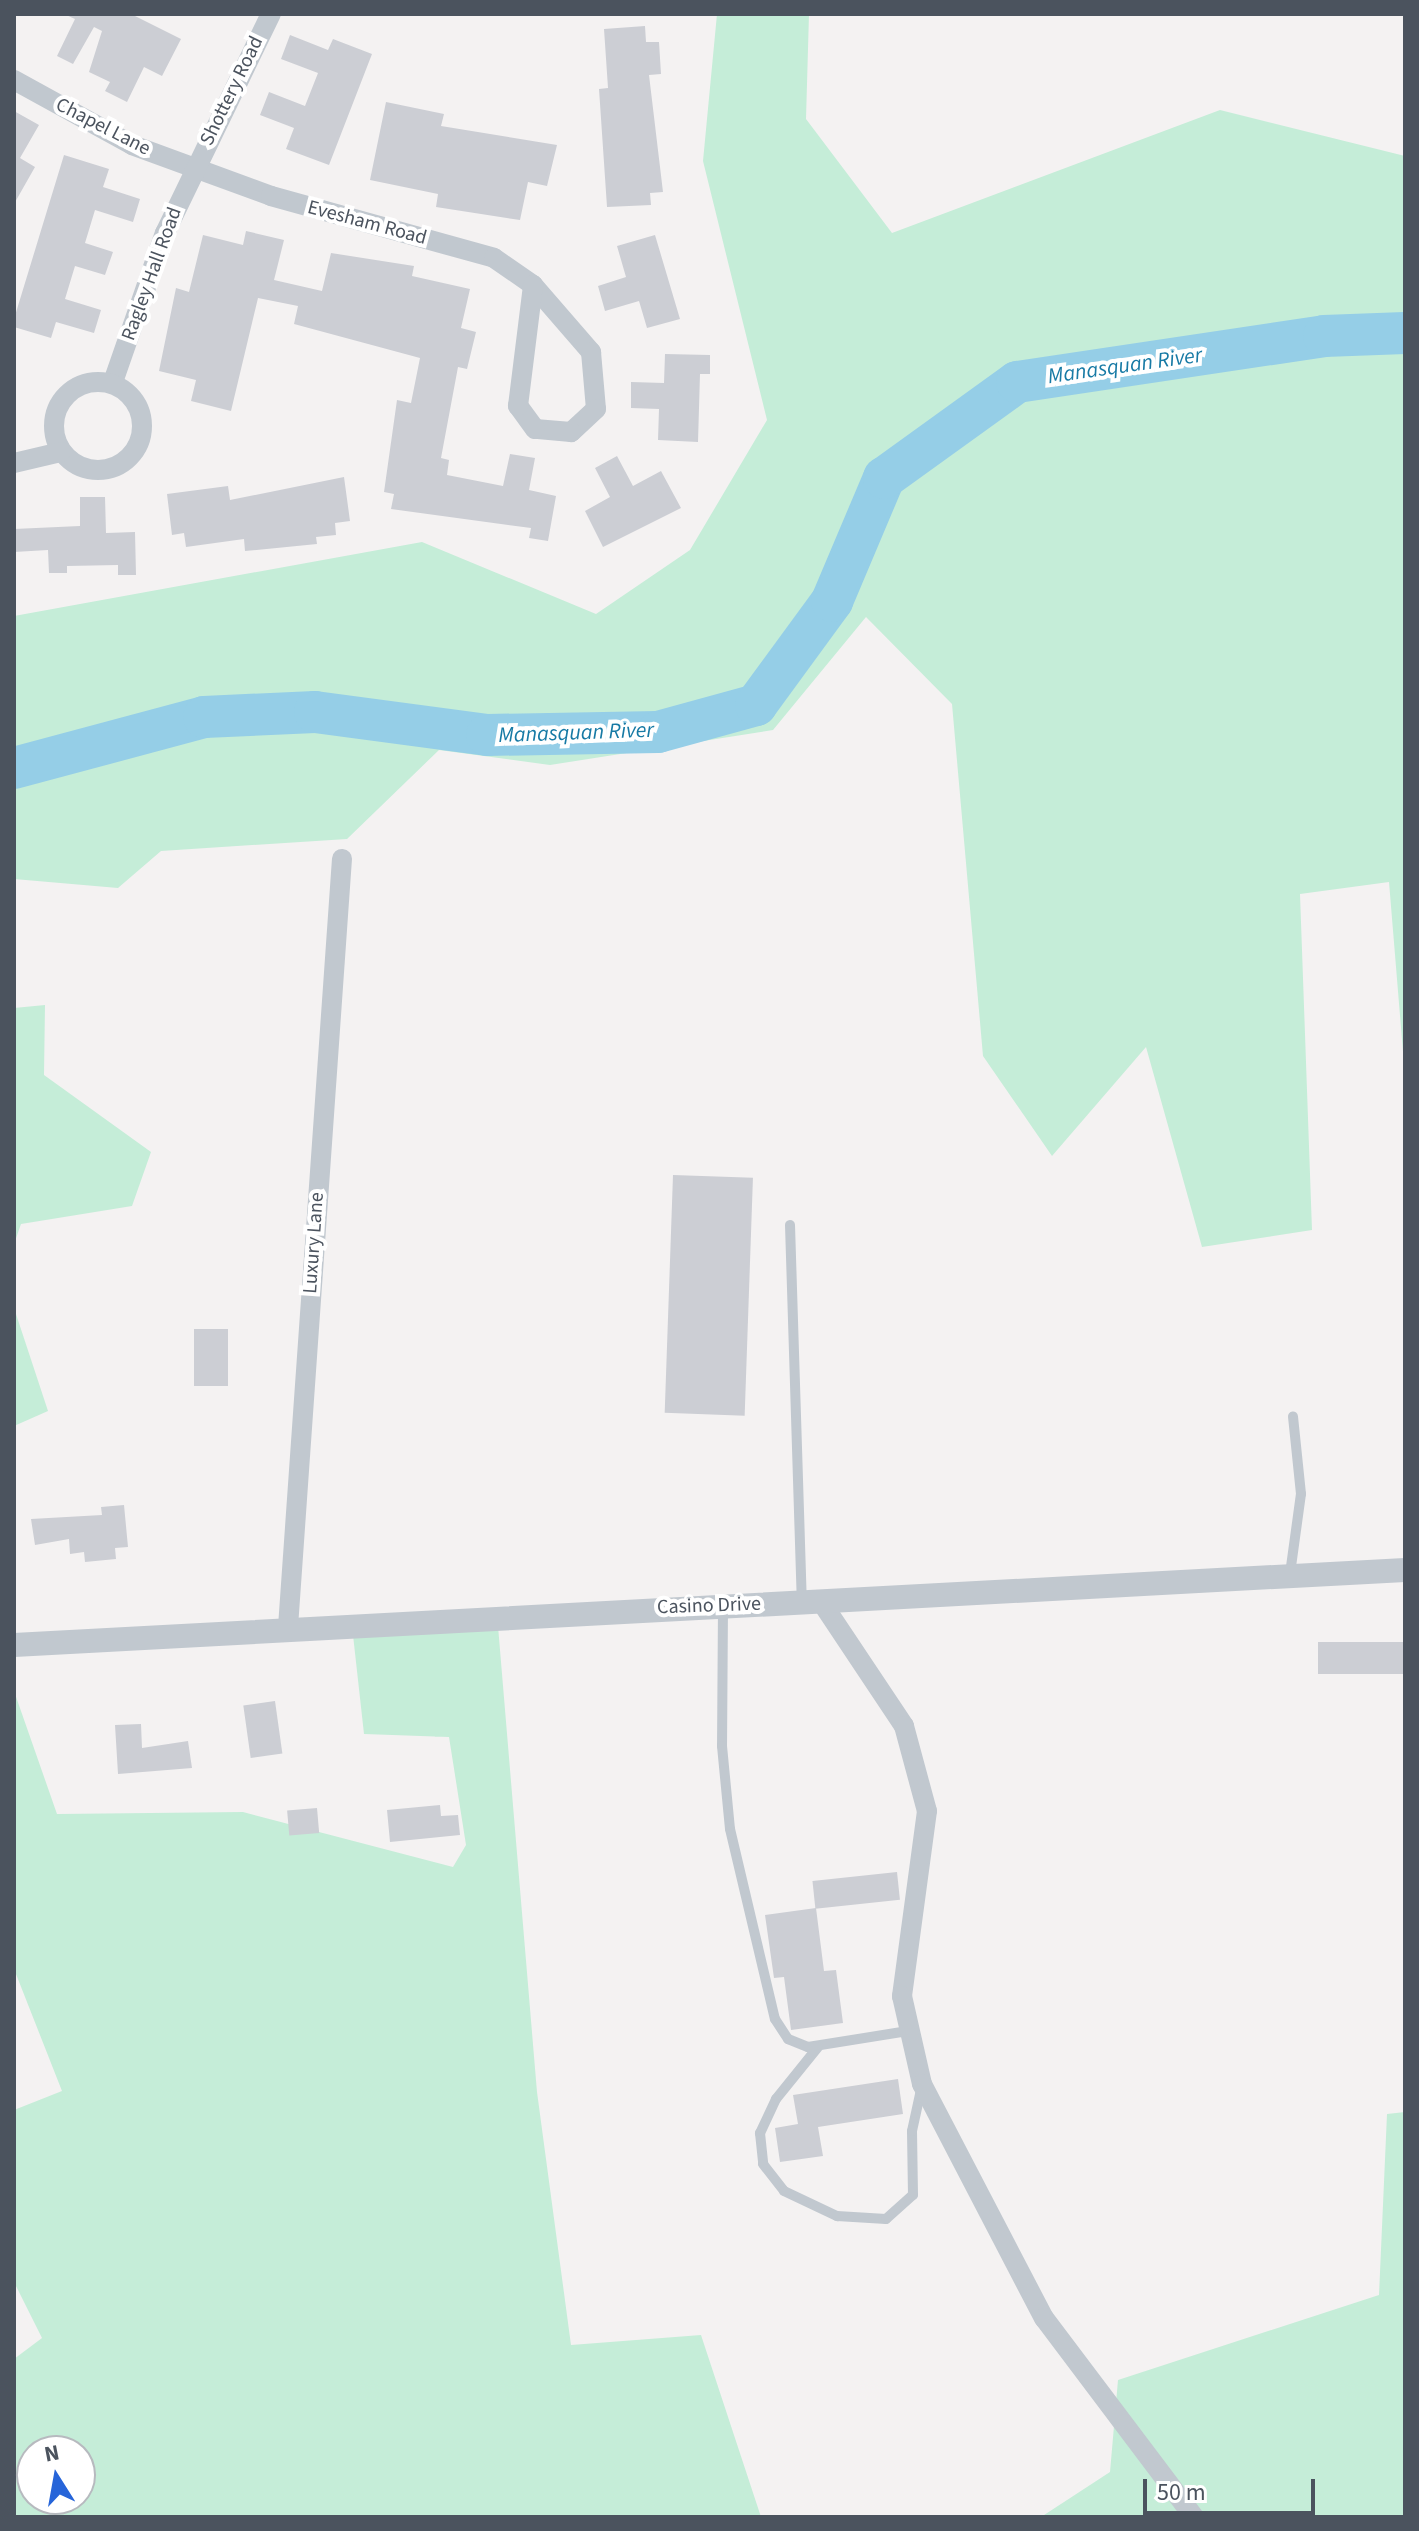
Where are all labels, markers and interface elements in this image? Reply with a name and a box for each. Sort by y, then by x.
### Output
street label: Shottery Road [195,32,269,150]
street label: Chapel Lane [52,93,154,161]
street label: Evesham Road [305,196,429,250]
street label: Ragley Hall Road [117,204,187,344]
water label: Manasquan River [1046,342,1204,390]
water label: Manasquan River [498,717,654,749]
street label: Luxury Lane [298,1191,330,1295]
street label: Casino Drive [657,1592,761,1620]
north arrow [16,2435,96,2515]
text: N [42,2436,62,2471]
scale bar [1147,2463,1319,2513]
text: 50 m [1157,2475,1206,2510]

